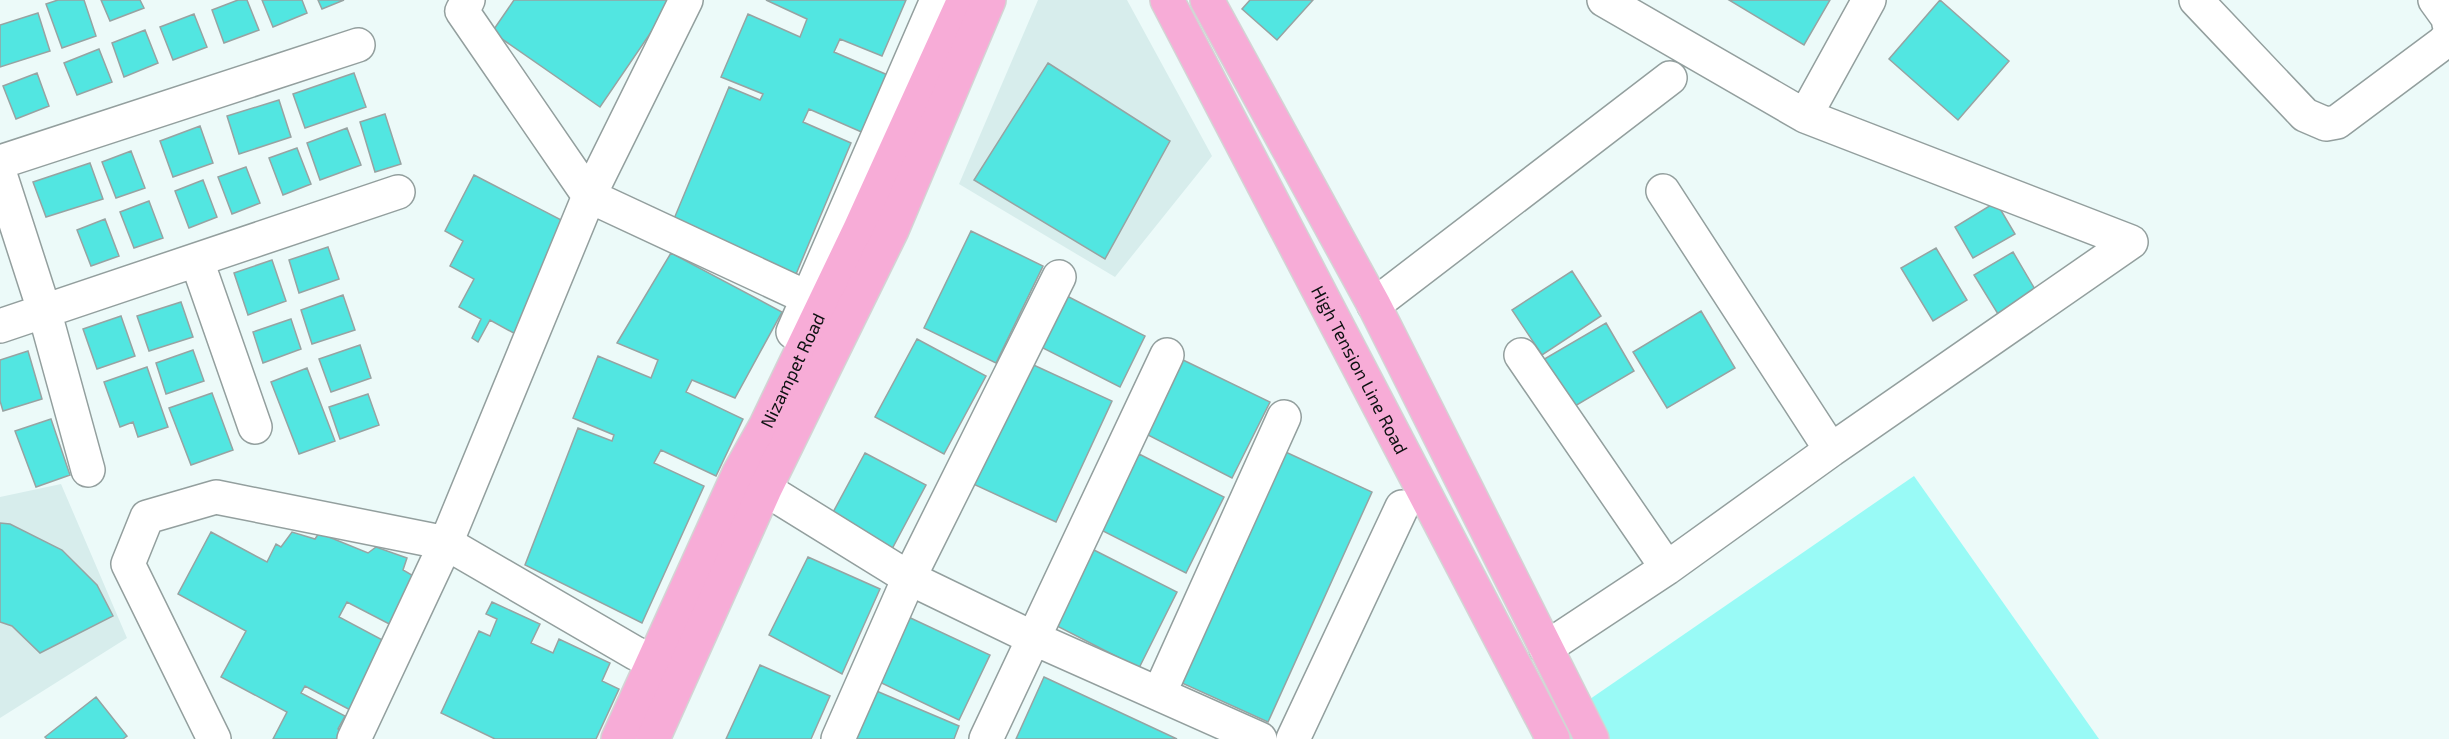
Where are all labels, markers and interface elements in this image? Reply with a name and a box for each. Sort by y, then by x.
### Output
street label: High Tension Line Road [1307,282,1413,458]
street label: Nizampet Road [755,309,829,431]

